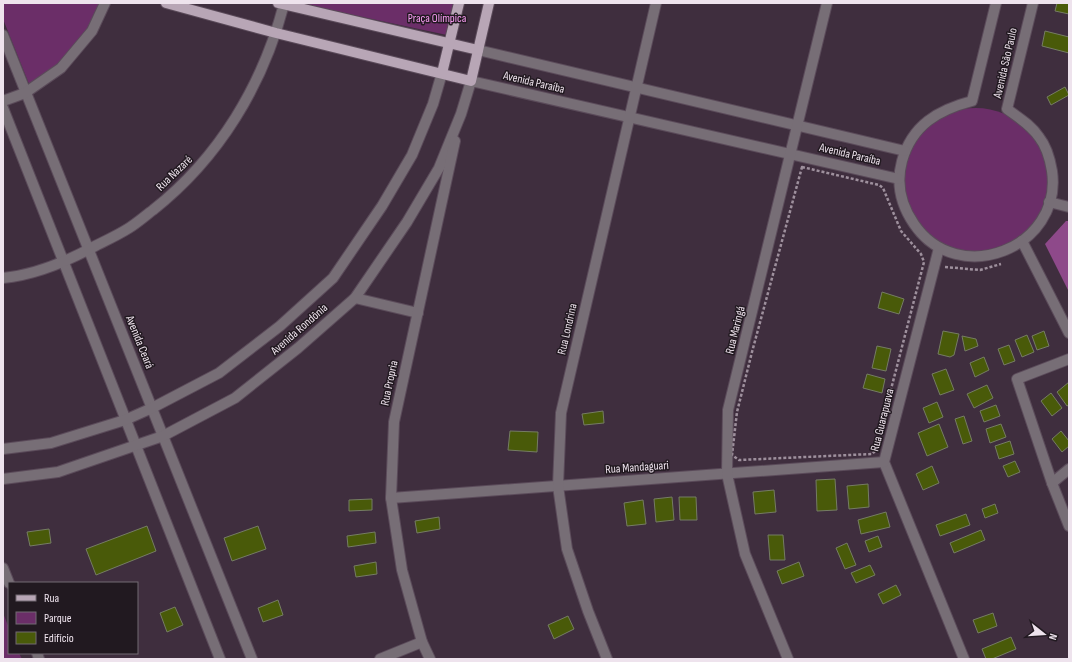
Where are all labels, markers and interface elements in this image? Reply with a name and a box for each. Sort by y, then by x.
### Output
park label: Praça Olímpica [408,11,467,26]
street label: Avenida São Paulo [990,26,1021,101]
street label: Avenida Paraíba [501,68,566,97]
street label: Avenida Paraíba [817,140,882,169]
street label: Rua Nazaré [153,152,196,194]
street label: Avenida Rondônia [267,300,331,359]
street label: Rua Londrina [554,302,581,356]
street label: Rua Maringá [722,304,749,356]
street label: Avenida Ceará [122,312,157,371]
street label: Rua Propria [377,359,402,407]
street label: Rua Guarapuava [867,387,898,453]
street label: Rua Mandaguari [605,458,669,477]
legend [8,582,138,654]
text: Rua [44,591,60,606]
text: Parque [44,611,72,626]
north arrow [1024,614,1064,654]
text: Edifício [44,631,74,646]
text: N [1046,632,1060,642]

